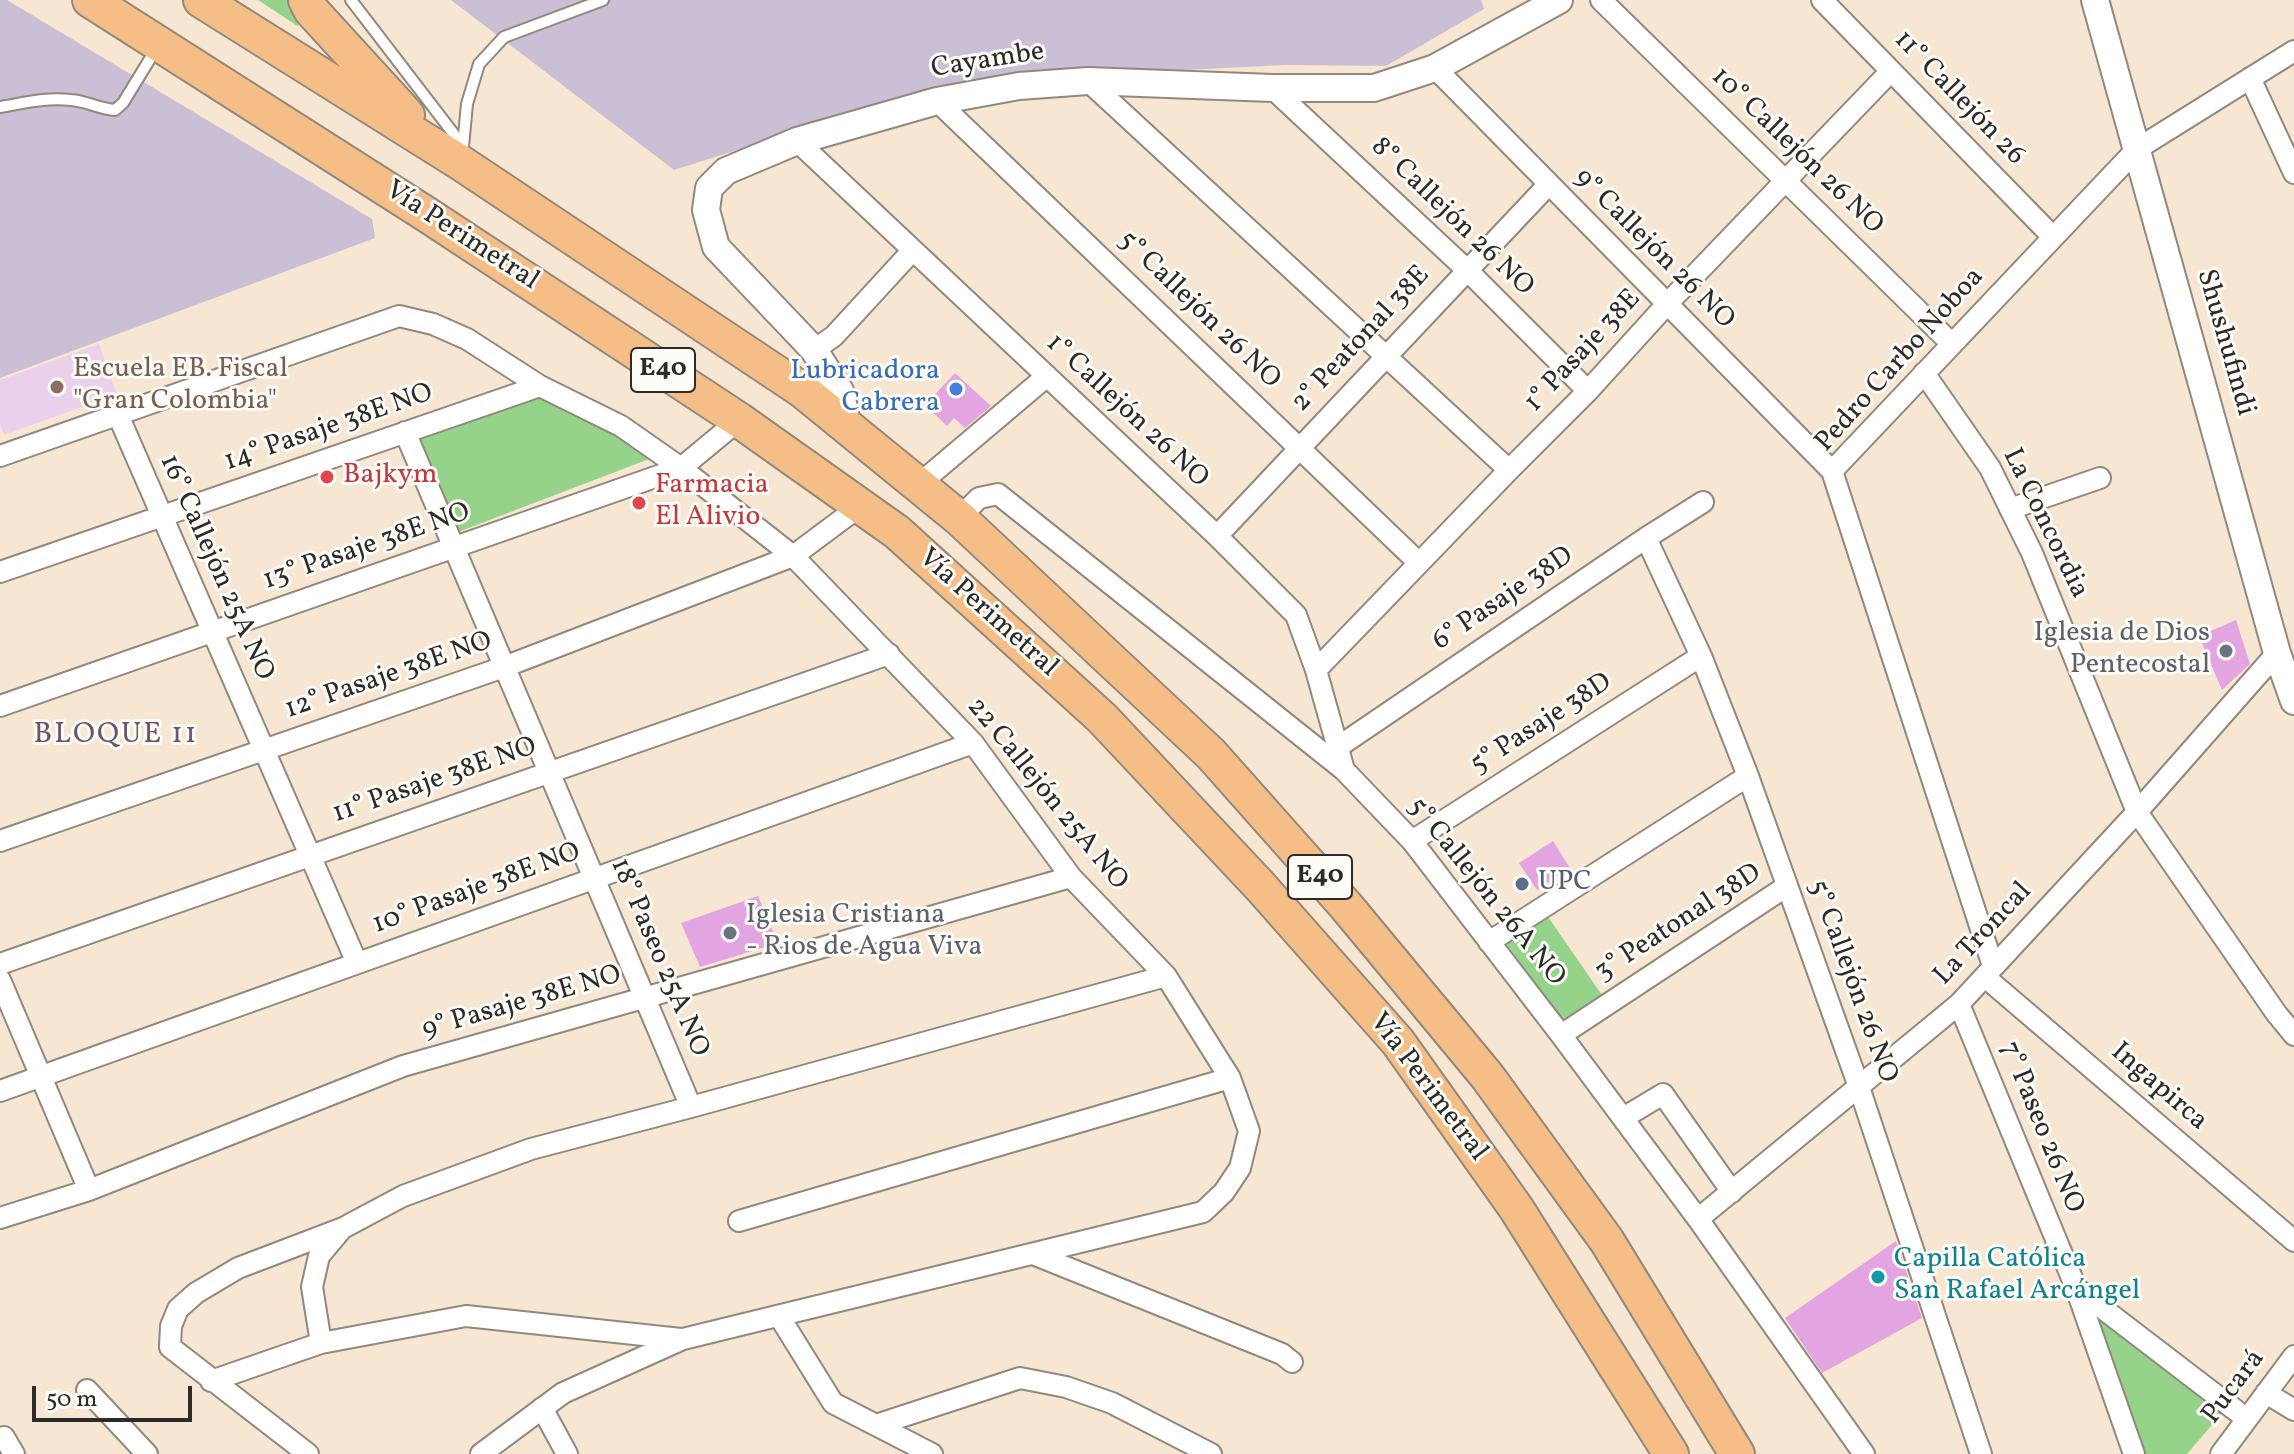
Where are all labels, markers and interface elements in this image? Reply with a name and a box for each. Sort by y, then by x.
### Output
street label: 11° Callejón 26 [1885,25,2031,173]
street label: Cayambe [929,37,1047,87]
street label: 10° Callejón 26 NO [1703,61,1889,243]
street label: 8° Callejón 26 NO [1362,132,1540,304]
street label: 9° Callejón 26 NO [1566,163,1740,337]
street label: Vía Perimetral [378,175,544,299]
street label: 5° Callejón 26 NO [1110,225,1286,397]
street label: 2° Peatonal 38E [1286,260,1438,420]
street label: Pedro Carbo Noboa [1809,262,1993,460]
street label: Shushufindi [2187,266,2261,420]
street label: 1° Pasaje 38E [1519,284,1649,420]
street label: 1° Callejón 26 NO [1038,328,1214,496]
road number: E40 [631,348,695,392]
place label: Escuela EB. Fiscal "Gran Colombia" [73,354,288,420]
place label: Lubricadora Cabrera [790,356,940,422]
marker: Escuela EB. Fiscal "Gran Colombia" [48,378,66,396]
street label: 14° Pasaje 38E NO [220,378,438,480]
marker: Lubricadora Cabrera [947,380,965,398]
street label: La Concordia [1993,444,2095,604]
street label: 16° Callejón 25A NO [150,450,280,686]
place label: Bajkym [343,460,437,494]
marker: Bajkym [318,468,336,486]
place label: Farmacia El Alivio [655,470,769,536]
marker: Farmacia El Alivio [630,494,648,512]
street label: 13° Pasaje 38E NO [259,497,475,599]
street label: 6° Pasaje 38D [1427,541,1581,659]
street label: Vía Perimetral [910,542,1064,686]
place label: Iglesia de Dios Pentecostal [2034,618,2210,684]
street label: 12° Pasaje 38E NO [281,626,497,728]
marker: Iglesia de Dios Pentecostal [2217,642,2235,660]
street label: 5° Pasaje 38D [1465,667,1619,783]
street label: 22 Callejón 25A NO [958,692,1134,898]
district label: BLOQUE 11 [34,718,198,754]
street label: 11° Pasaje 38E NO [329,731,541,833]
street label: 5° Callejón 26A NO [1399,792,1571,994]
street label: 10° Pasaje 38E NO [369,837,585,943]
street label: 18° Paseo 25A NO [601,854,715,1062]
road number: E40 [1288,855,1352,899]
street label: 3° Peatonal 38D [1590,858,1768,990]
place label: UPC [1538,867,1591,901]
marker: UPC [1513,875,1531,893]
street label: 5° Callejón 26 NO [1799,876,1903,1088]
street label: La Troncal [1928,876,2040,994]
place label: Iglesia Cristiana - Rios de Agua Viva [746,900,982,966]
marker: Iglesia Cristiana - Rios de Agua Viva [721,924,739,942]
street label: 9° Pasaje 38E NO [419,960,625,1048]
street label: Vía Perimetral [1360,1007,1494,1169]
street label: 7° Paseo 26 NO [1990,1037,2090,1219]
street label: Ingapirca [2103,1037,2213,1139]
place label: Capilla Católica San Rafael Arcángel [1894,1244,2140,1310]
marker: Capilla Católica San Rafael Arcángel [1869,1268,1887,1286]
street label: Pucará [2196,1344,2274,1432]
scale bar [36,1370,196,1420]
text: 50 m [46,1383,98,1417]

